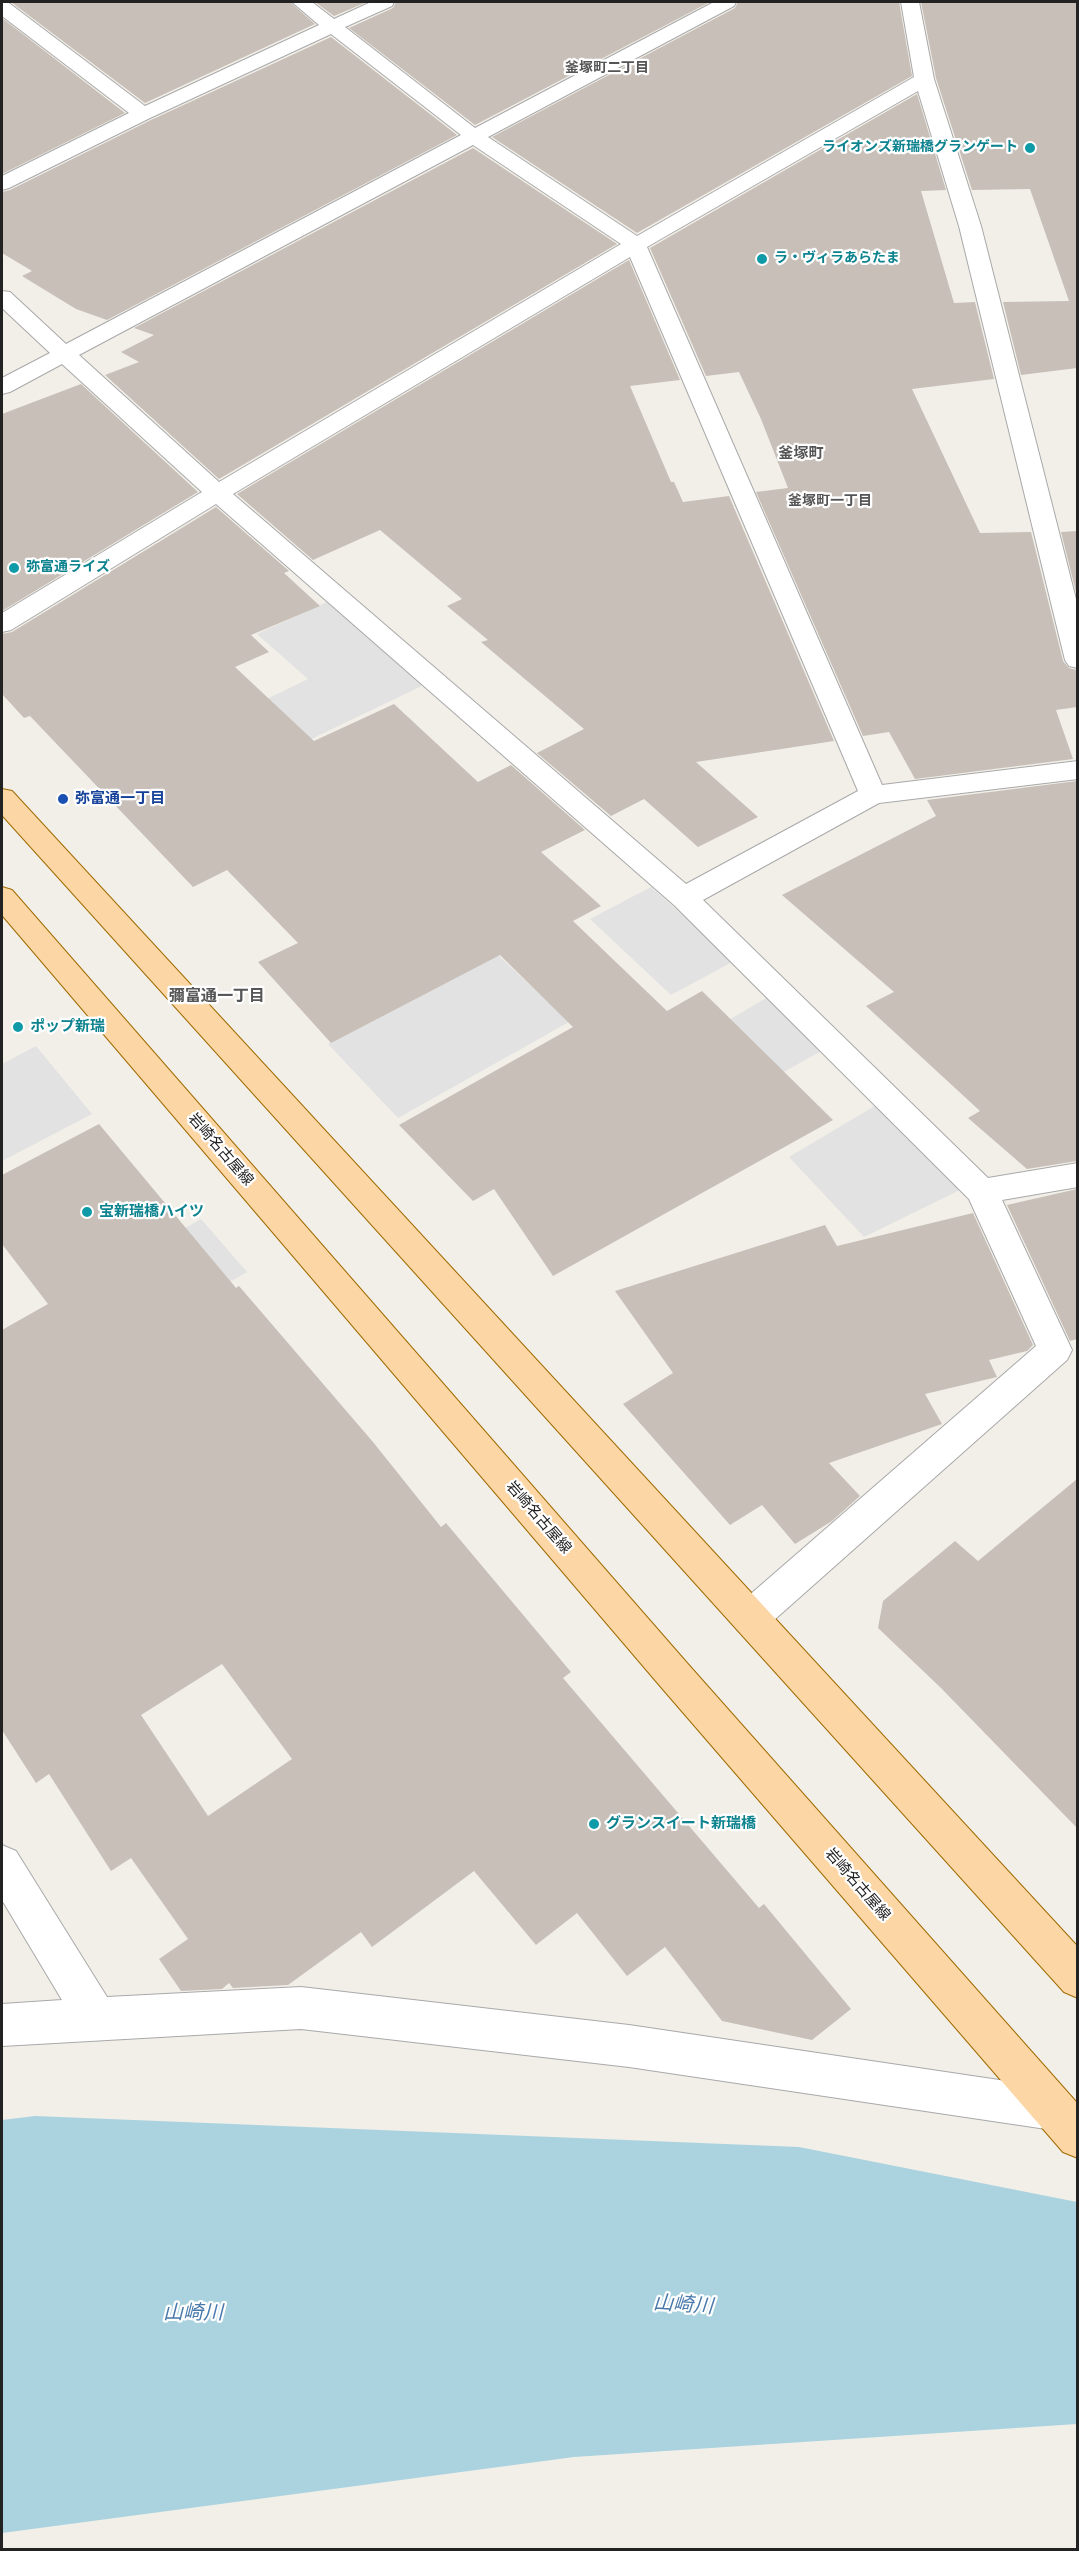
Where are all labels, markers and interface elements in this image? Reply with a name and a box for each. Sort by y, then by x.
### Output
district label: 釜塚町二丁目 [565,61,649,77]
place label: ライオンズ新瑞橋グランゲート [822,140,1018,156]
marker: ライオンズ新瑞橋グランゲート [1023,141,1037,155]
place label: ラ・ヴィラあらたま [774,251,900,267]
marker: ラ・ヴィラあらたま [755,252,769,266]
district label: 釜塚町 [779,445,823,463]
district label: 釜塚町一丁目 [788,494,872,510]
place label: 弥富通ライズ [26,560,110,576]
marker: 弥富通ライズ [7,561,21,575]
place label: 弥富通一丁目 [75,790,165,808]
marker: 弥富通一丁目 [56,792,70,806]
district label: 彌富通一丁目 [169,987,265,1007]
place label: ポップ新瑞 [30,1018,105,1036]
marker: ポップ新瑞 [11,1020,25,1034]
street label: 岩崎名古屋線 [184,1110,256,1190]
place label: 宝新瑞橋ハイツ [99,1203,204,1221]
marker: 宝新瑞橋ハイツ [80,1205,94,1219]
street label: 岩崎名古屋線 [502,1478,574,1558]
place label: グランスイート新瑞橋 [606,1815,756,1833]
marker: グランスイート新瑞橋 [587,1817,601,1831]
street label: 岩崎名古屋線 [821,1845,893,1925]
water label: 山崎川 [652,2292,714,2320]
water label: 山崎川 [163,2302,223,2326]

